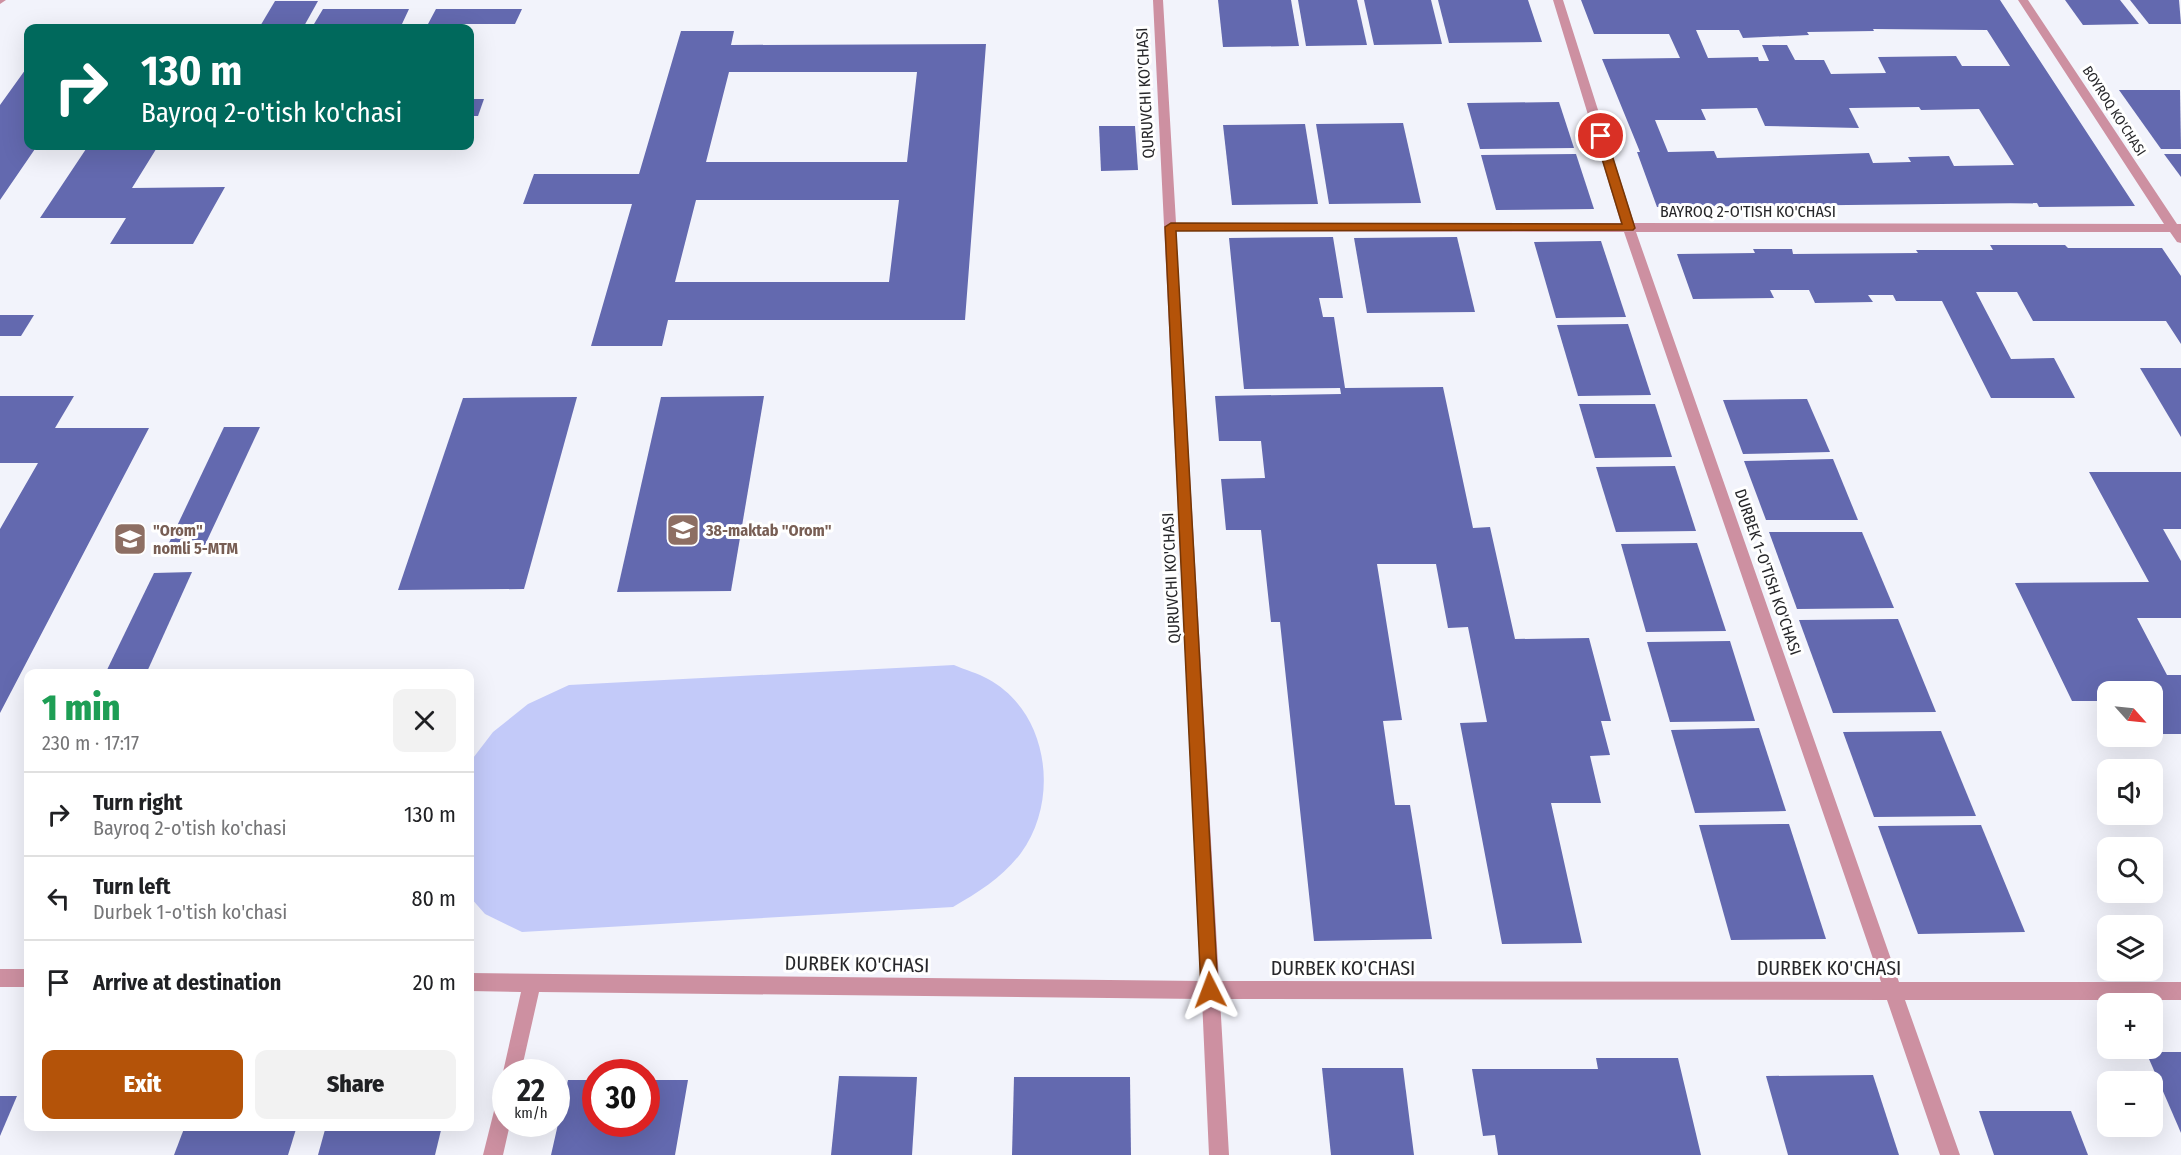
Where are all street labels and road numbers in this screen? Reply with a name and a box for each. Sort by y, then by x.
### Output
street label: QURUVCHI KO'CHASI [1132,27,1158,159]
street label: BOYROQ KO'CHASI [2079,63,2149,159]
street label: BAYROQ 2-O'TISH KO'CHASI [1660,202,1836,221]
street label: DURBEK 1-O'TISH KO'CHASI [1731,486,1805,658]
street label: QURUVCHI KO'CHASI [1158,512,1184,644]
street label: DURBEK KO'CHASI [784,951,930,977]
street label: DURBEK KO'CHASI [1271,956,1415,980]
street label: DURBEK KO'CHASI [1757,956,1901,980]

